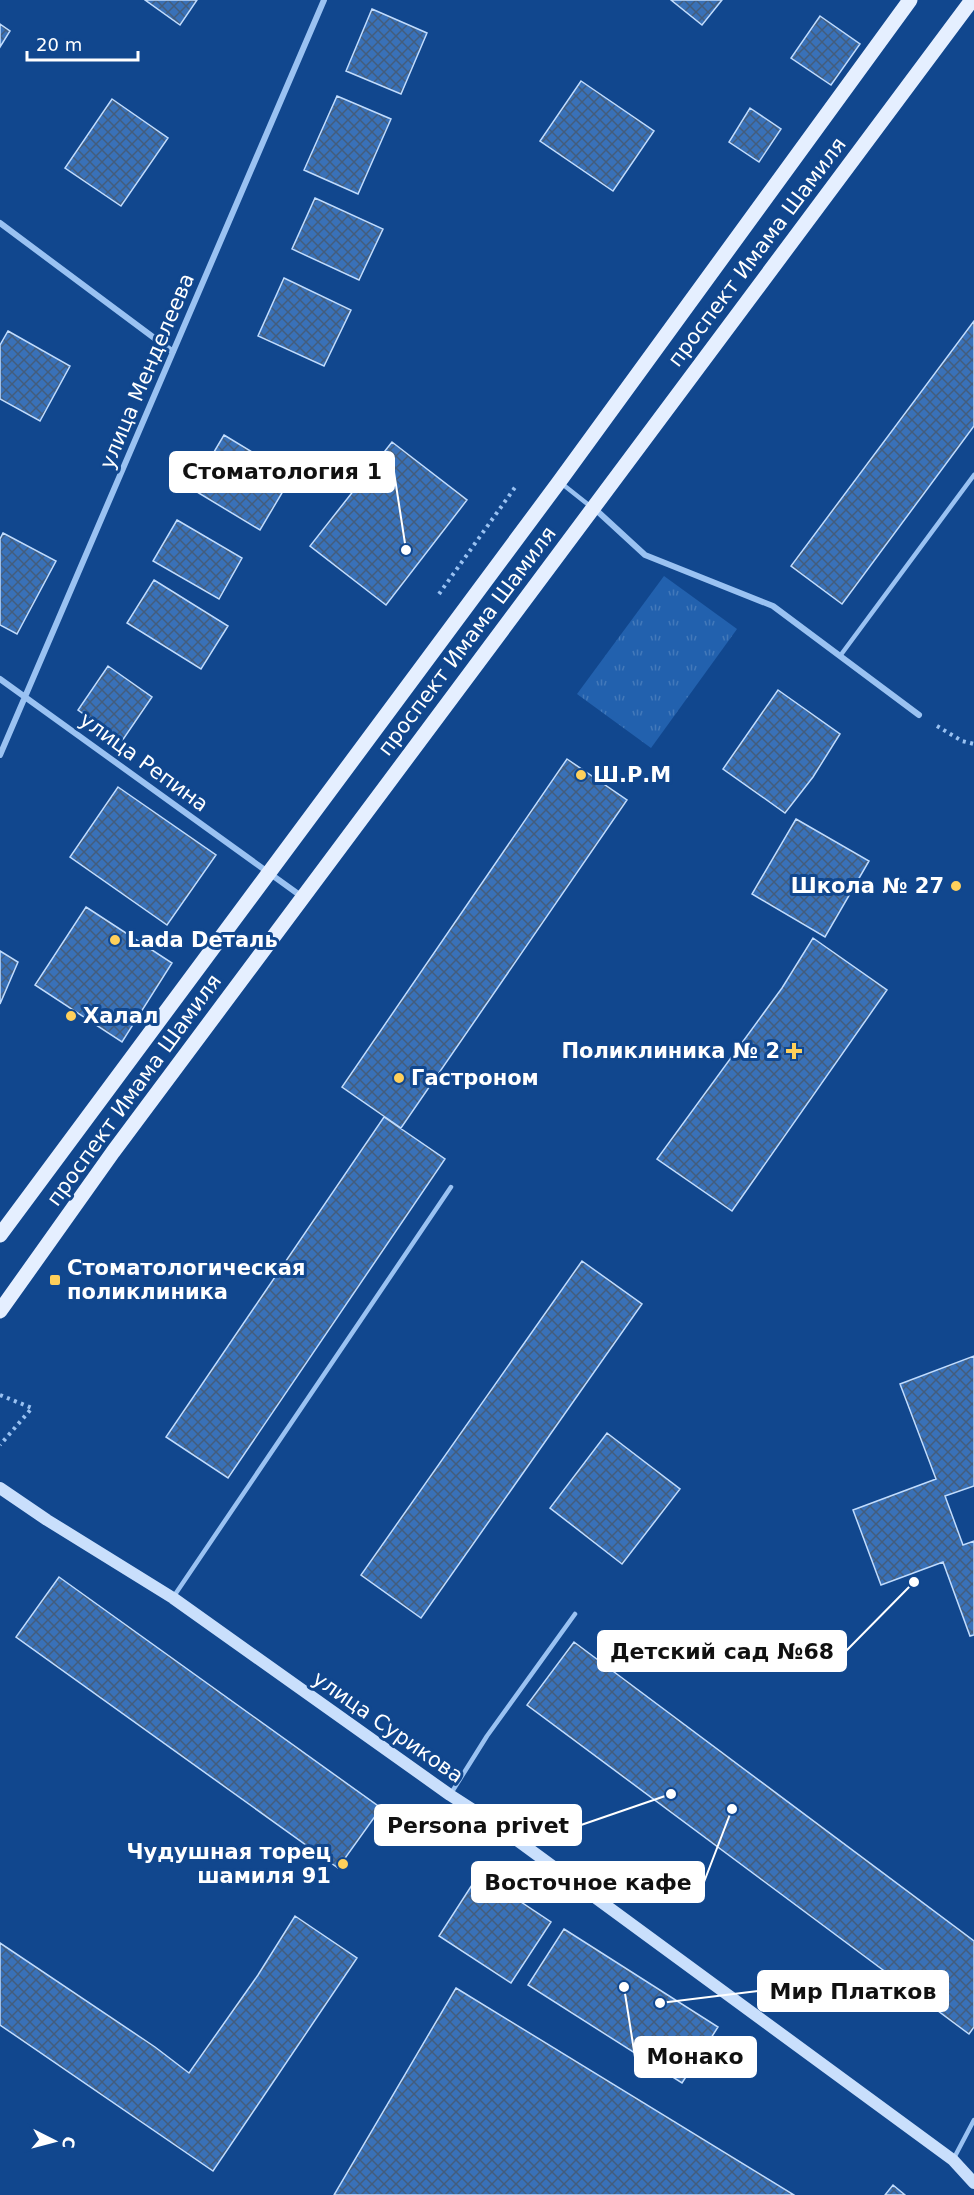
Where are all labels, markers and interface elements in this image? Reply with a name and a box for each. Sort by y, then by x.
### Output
scale bar [27,24,138,62]
text: 20 m [36,34,82,55]
street label: проспект Имама Шамиля [663,133,851,371]
street label: улица Менделеева [95,270,199,472]
callout: Стоматология 1 [170,452,394,492]
text: Стоматология 1 [182,459,382,484]
street label: проспект Имама Шамиля [373,522,561,760]
street label: улица Репина [75,707,213,817]
place label: Ш.Р.М [593,763,671,787]
marker: Ш.Р.М [574,768,588,782]
place label: Школа № 27 [791,874,944,898]
marker: Школа № 27 [949,879,963,893]
place label: Lada Dеталь [127,928,278,952]
marker: Lada Dеталь [108,933,122,947]
street label: проспект Имама Шамиля [42,970,226,1210]
place label: Халал [83,1004,158,1028]
marker: Халал [64,1009,78,1023]
place label: Поликлиника № 2 [561,1039,780,1063]
marker: Поликлиника № 2 [785,1042,803,1060]
place label: Гастроном [411,1066,539,1090]
marker: Гастроном [392,1071,406,1085]
place label: Стоматологическая поликлиника [67,1256,305,1304]
marker: Стоматологическая поликлиника [48,1273,62,1287]
callout: Детский сад №68 [598,1631,846,1671]
text: Детский сад №68 [610,1639,834,1664]
street label: улица Сурикова [308,1666,468,1788]
callout: Persona privet [375,1805,581,1845]
text: Persona privet [387,1813,570,1838]
place label: Чудушная торец шамиля 91 [126,1840,331,1888]
marker: Чудушная торец шамиля 91 [336,1857,350,1871]
callout: Восточное кафе [472,1862,704,1902]
text: Восточное кафе [484,1870,692,1895]
callout: Мир Платков [758,1971,948,2011]
text: Мир Платков [770,1979,936,2004]
callout: Монако [635,2037,756,2077]
text: Монако [646,2044,744,2069]
north arrow [24,2111,84,2171]
text: С [58,2136,78,2149]

